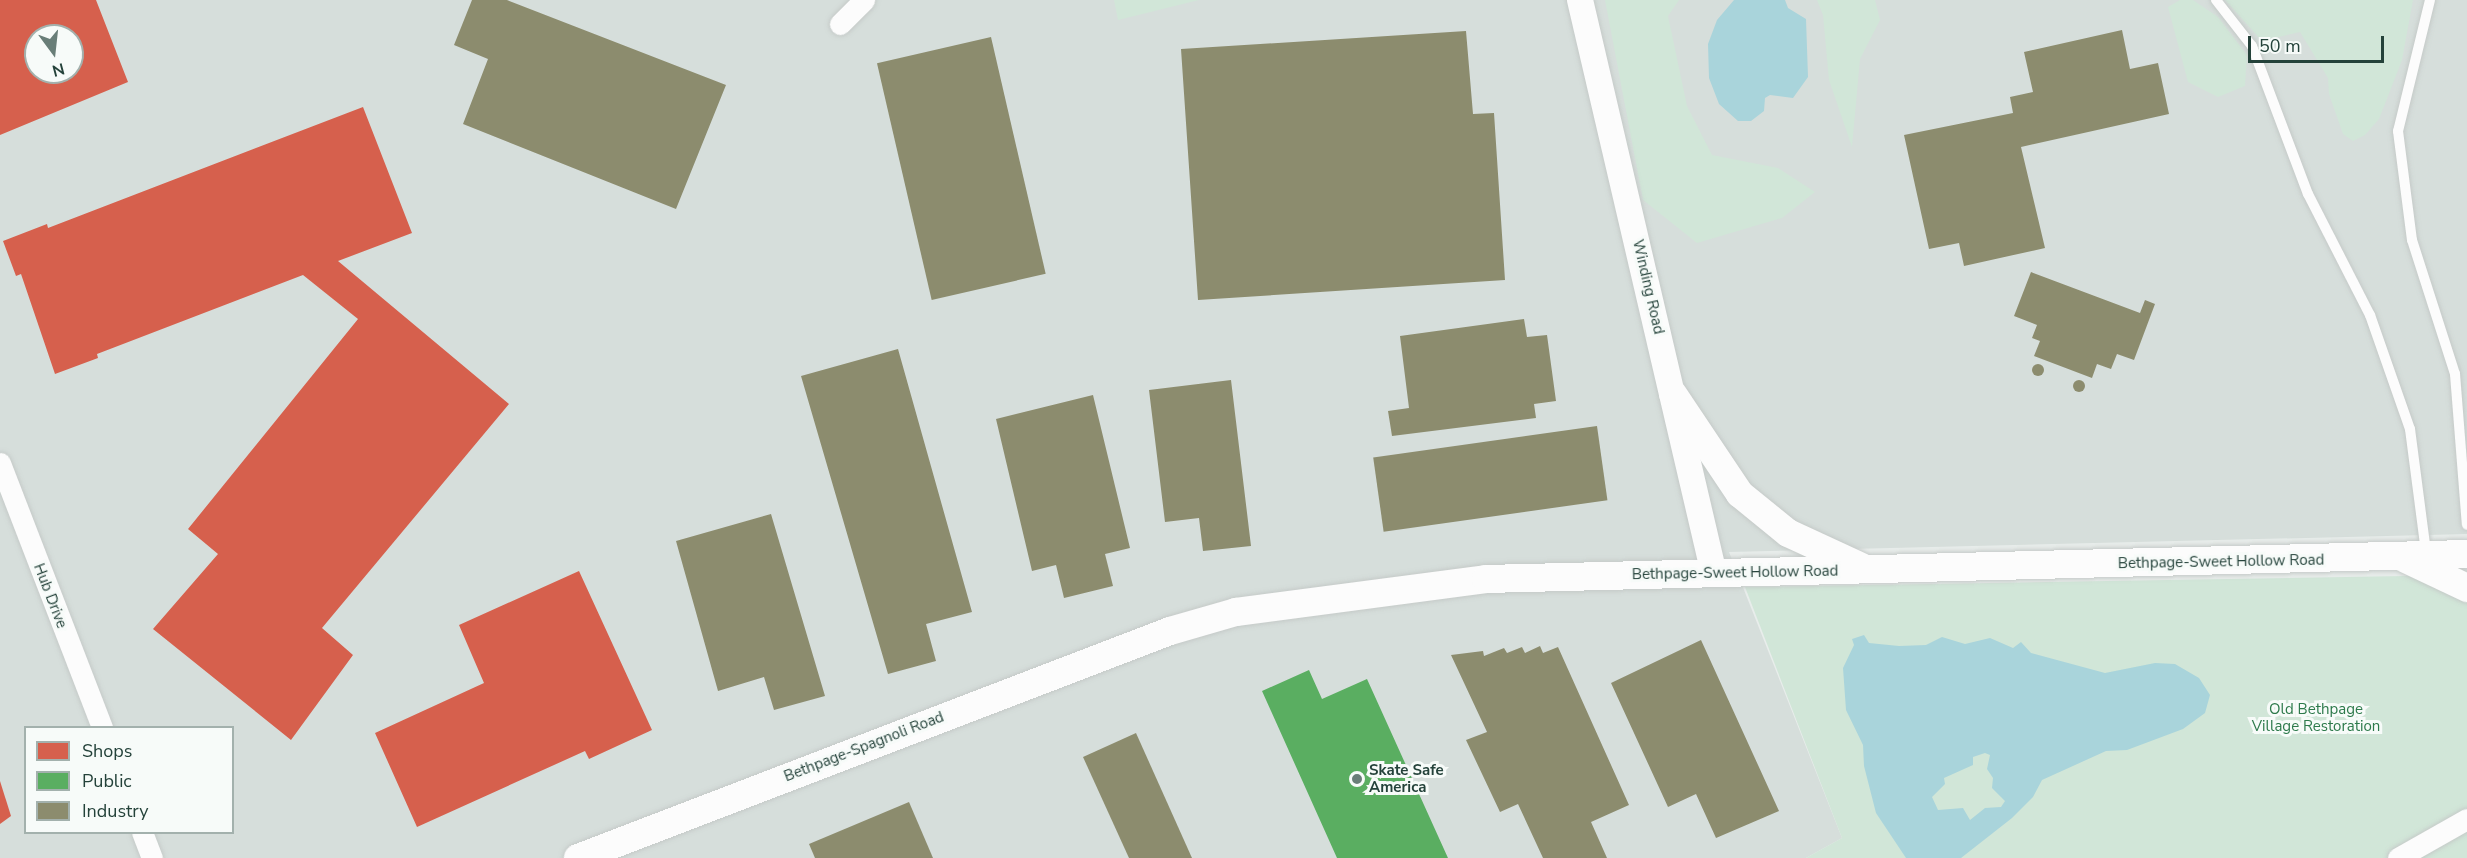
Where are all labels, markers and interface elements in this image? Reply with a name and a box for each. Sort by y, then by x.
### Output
north arrow [24,24,84,84]
scale bar [2251,24,2388,62]
text: 50 m [2259,34,2301,58]
text: N [50,57,67,82]
street label: Winding Road [1628,238,1668,336]
street label: Bethpage-Sweet Hollow Road [2118,551,2324,573]
street label: Hub Drive [29,561,71,631]
street label: Bethpage-Sweet Hollow Road [1632,562,1838,584]
park label: Old Bethpage Village Restoration [2252,700,2380,735]
street label: Bethpage-Spagnoli Road [782,708,946,786]
legend [24,726,234,834]
text: Shops [82,739,132,763]
place label: Skate Safe America [1369,761,1444,796]
text: Public [82,769,132,793]
marker: Skate Safe America [1350,772,1364,786]
text: Industry [82,799,149,823]

